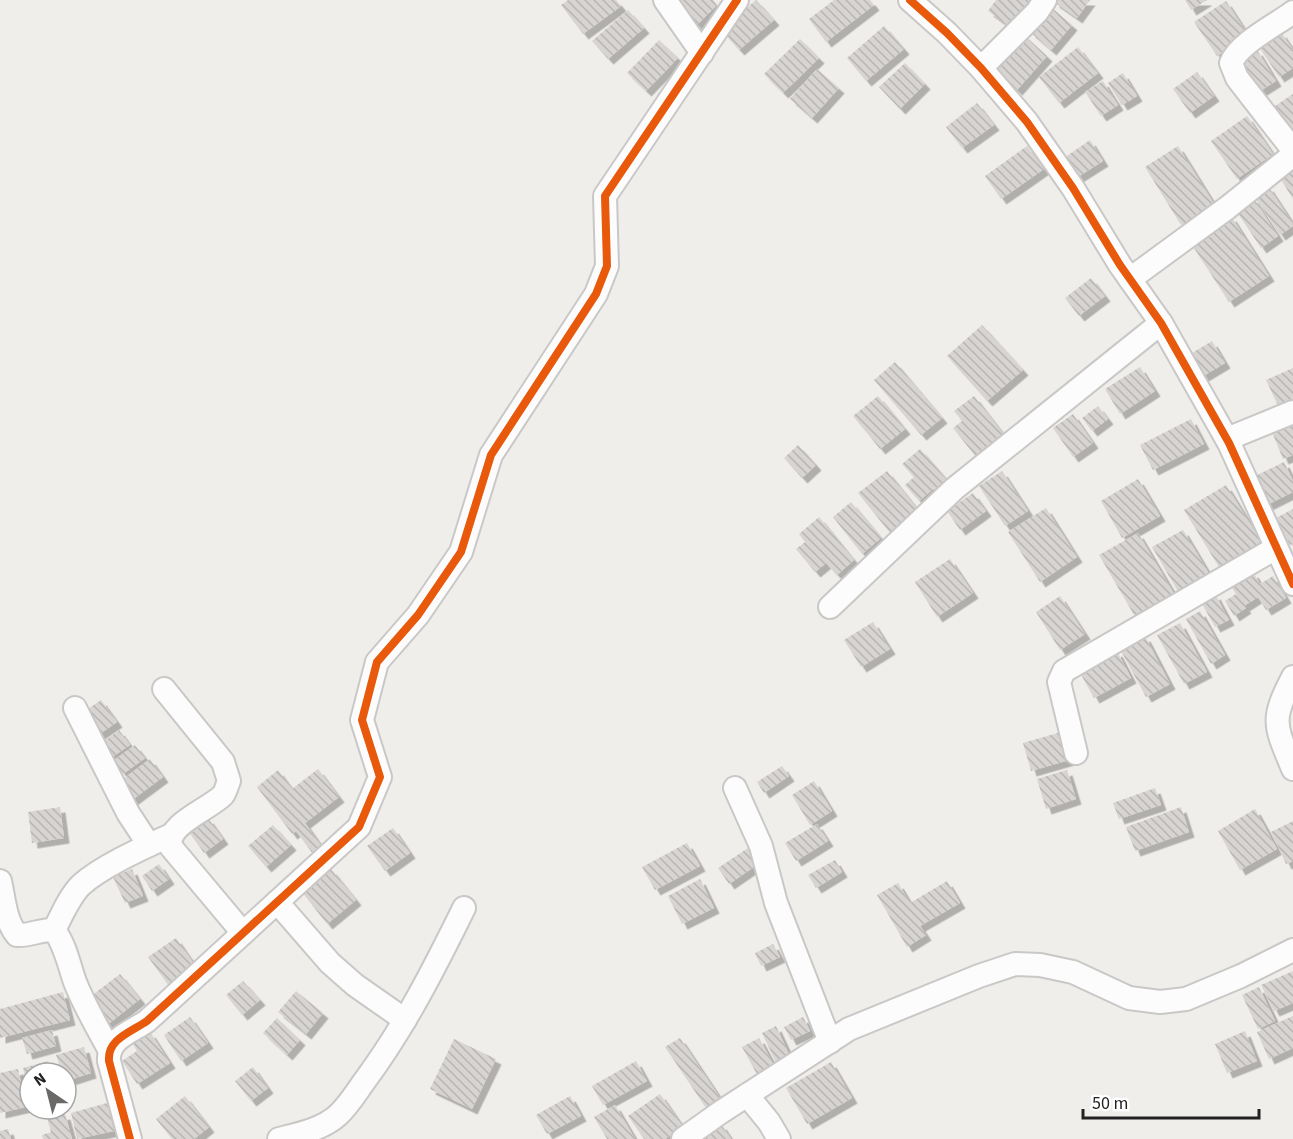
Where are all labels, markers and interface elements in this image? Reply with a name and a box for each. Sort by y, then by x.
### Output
north arrow [18,1061,78,1121]
text: N [29,1067,51,1092]
scale bar [1083,1082,1258,1120]
text: 50 m [1092,1091,1128,1116]

